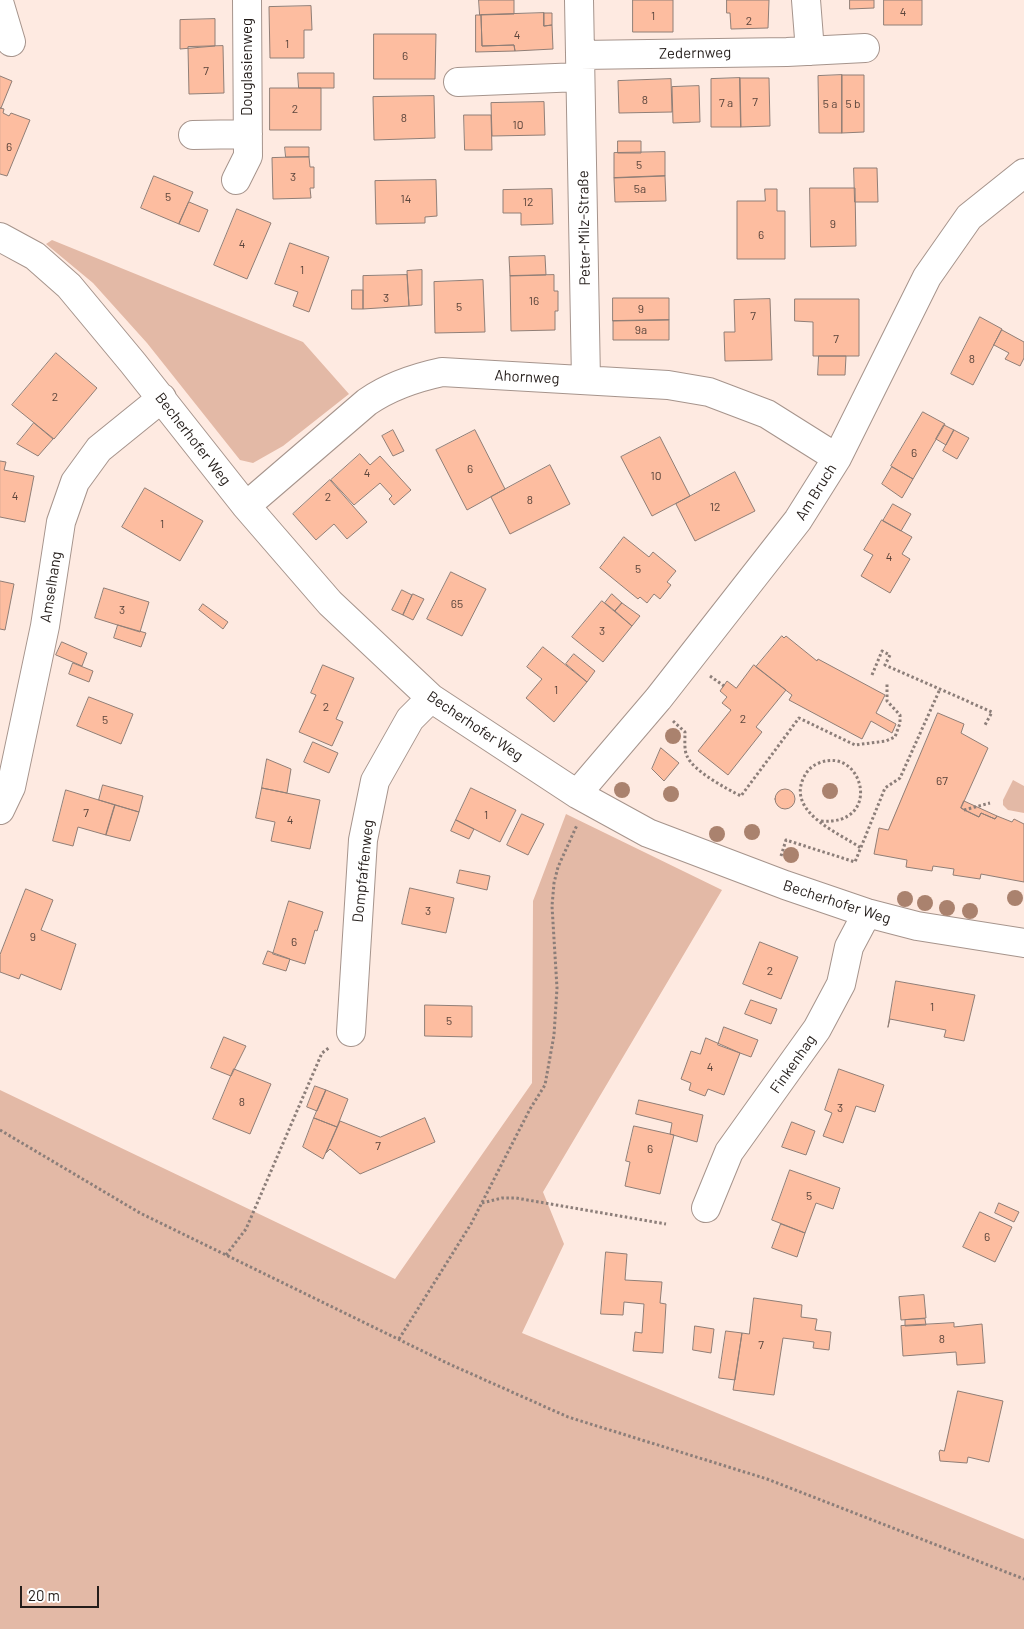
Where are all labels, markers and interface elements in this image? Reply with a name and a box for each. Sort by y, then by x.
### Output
house number: 4 [900,5,906,19]
house number: 1 [651,9,655,23]
house number: 2 [746,14,752,28]
street label: Douglasienweg [238,18,256,116]
house number: 4 [514,28,520,42]
house number: 1 [285,37,289,51]
street label: Zedernweg [659,43,731,63]
house number: 6 [402,49,408,63]
house number: 7 [203,64,209,78]
house number: 8 [642,93,648,107]
house number: 7 [752,95,758,109]
house number: 7 a [719,96,733,110]
house number: 5 a [823,97,837,111]
house number: 5 b [845,97,861,111]
house number: 2 [292,102,298,116]
house number: 8 [401,111,407,125]
house number: 10 [513,118,523,132]
house number: 6 [6,140,12,154]
house number: 5 [636,158,642,172]
house number: 3 [290,170,296,184]
street label: Peter-Milz-Straße [574,170,594,286]
house number: 5a [634,182,646,196]
house number: 5 [165,190,171,204]
house number: 14 [401,192,411,206]
house number: 12 [523,195,533,209]
house number: 9 [830,217,836,231]
house number: 6 [758,228,764,242]
house number: 4 [239,237,245,251]
house number: 1 [300,263,304,277]
house number: 3 [383,291,389,305]
house number: 16 [529,294,539,308]
house number: 5 [456,300,462,314]
house number: 9 [638,302,644,316]
house number: 7 [750,309,756,323]
house number: 9a [635,323,647,337]
house number: 7 [833,332,839,346]
house number: 8 [969,352,975,366]
street label: Ahornweg [494,366,560,388]
street label: Becherhofer Weg [151,389,235,489]
house number: 2 [52,390,58,404]
house number: 6 [911,446,917,460]
street label: Am Bruch [792,460,840,524]
house number: 6 [467,462,473,476]
house number: 4 [364,466,370,480]
house number: 10 [651,469,661,483]
house number: 4 [12,489,18,503]
house number: 2 [325,490,331,504]
house number: 8 [527,493,533,507]
house number: 12 [710,500,720,514]
house number: 1 [160,517,164,531]
street label: Amselhang [36,550,66,624]
house number: 4 [886,550,892,564]
house number: 5 [635,562,641,576]
house number: 65 [451,597,463,611]
house number: 3 [119,603,125,617]
house number: 3 [599,624,605,638]
house number: 1 [554,683,558,697]
street label: Becherhofer Weg [423,687,527,765]
house number: 2 [323,700,329,714]
house number: 2 [740,712,746,726]
house number: 5 [102,713,108,727]
house number: 67 [936,774,948,788]
house number: 7 [83,806,89,820]
house number: 1 [484,808,488,822]
house number: 4 [287,813,293,827]
street label: Dompfaffenweg [349,819,377,923]
street label: Becherhofer Weg [781,876,893,928]
house number: 3 [425,904,431,918]
house number: 9 [30,930,36,944]
house number: 6 [291,935,297,949]
house number: 2 [767,964,773,978]
house number: 1 [930,1000,934,1014]
house number: 5 [446,1014,452,1028]
street label: Finkenhag [766,1031,820,1097]
house number: 4 [707,1060,713,1074]
house number: 8 [239,1095,245,1109]
house number: 3 [837,1101,843,1115]
house number: 7 [375,1139,381,1153]
house number: 6 [647,1142,653,1156]
house number: 5 [806,1189,812,1203]
house number: 6 [984,1230,990,1244]
house number: 8 [939,1332,945,1346]
house number: 7 [758,1338,764,1352]
scale bar [22,1576,101,1608]
text: 20 m [28,1586,60,1604]

